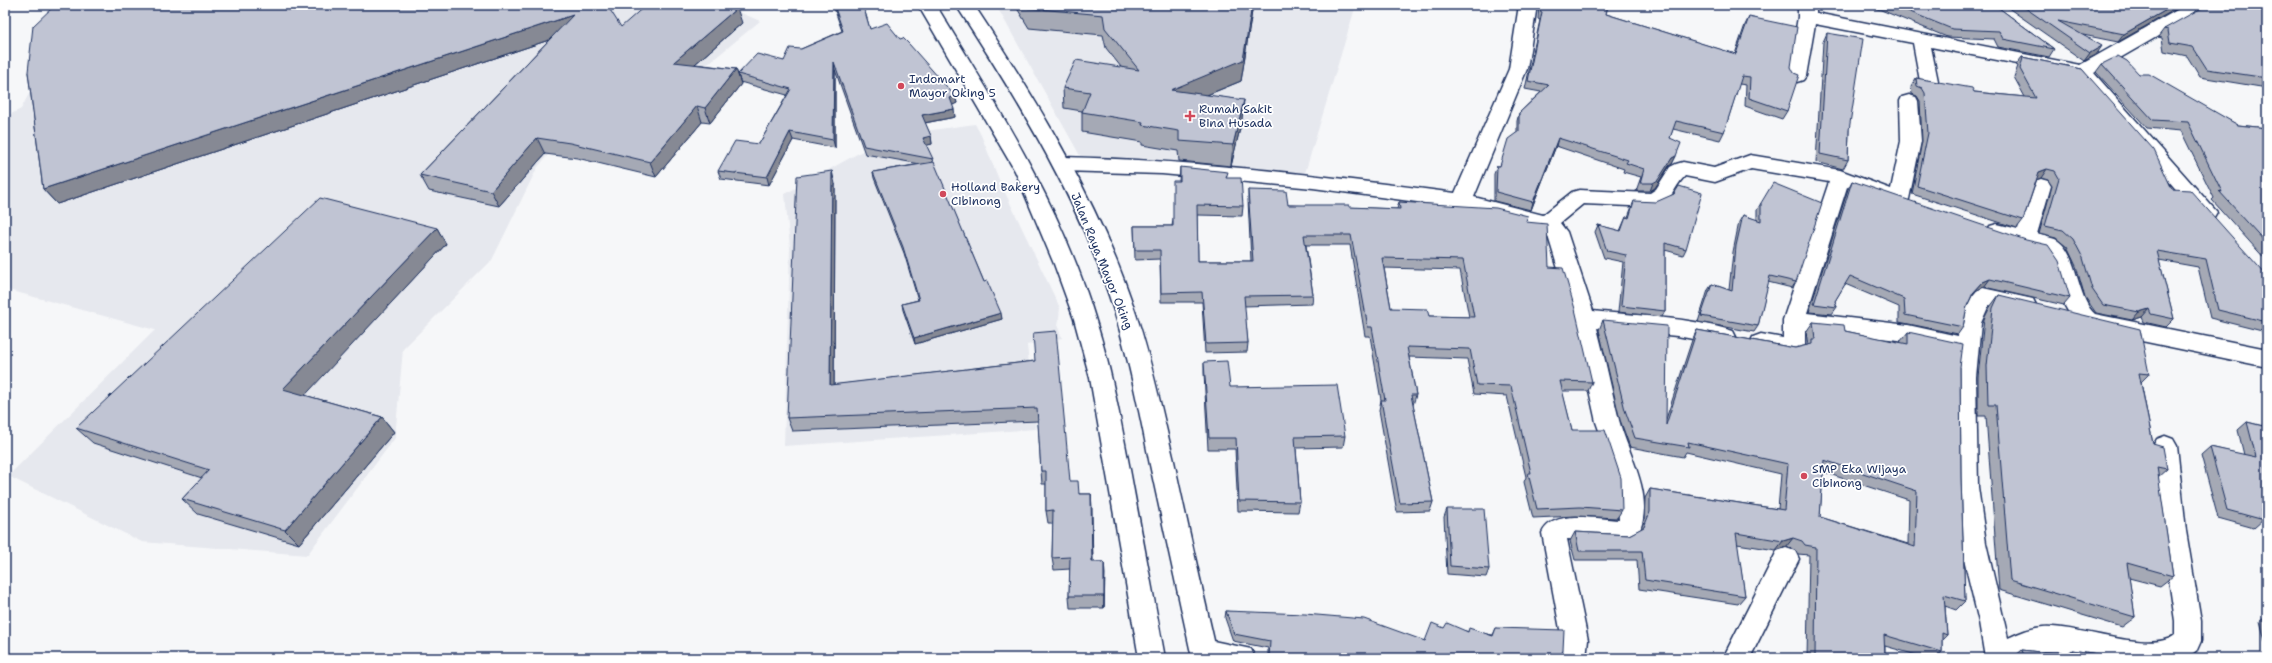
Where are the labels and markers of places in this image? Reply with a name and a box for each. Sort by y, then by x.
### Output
place label: Indomart Mayor Oking 5 [909,71,996,101]
marker: Indomart Mayor Oking 5 [896,81,906,91]
place label: Rumah Sakit Bina Husada [1199,101,1272,131]
marker: Rumah Sakit Bina Husada [1184,110,1196,122]
place label: Holland Bakery Cibinong [951,179,1040,209]
marker: Holland Bakery Cibinong [938,189,948,199]
place label: SMP Eka Wijaya Cibinong [1812,461,1907,491]
marker: SMP Eka Wijaya Cibinong [1799,471,1809,481]

